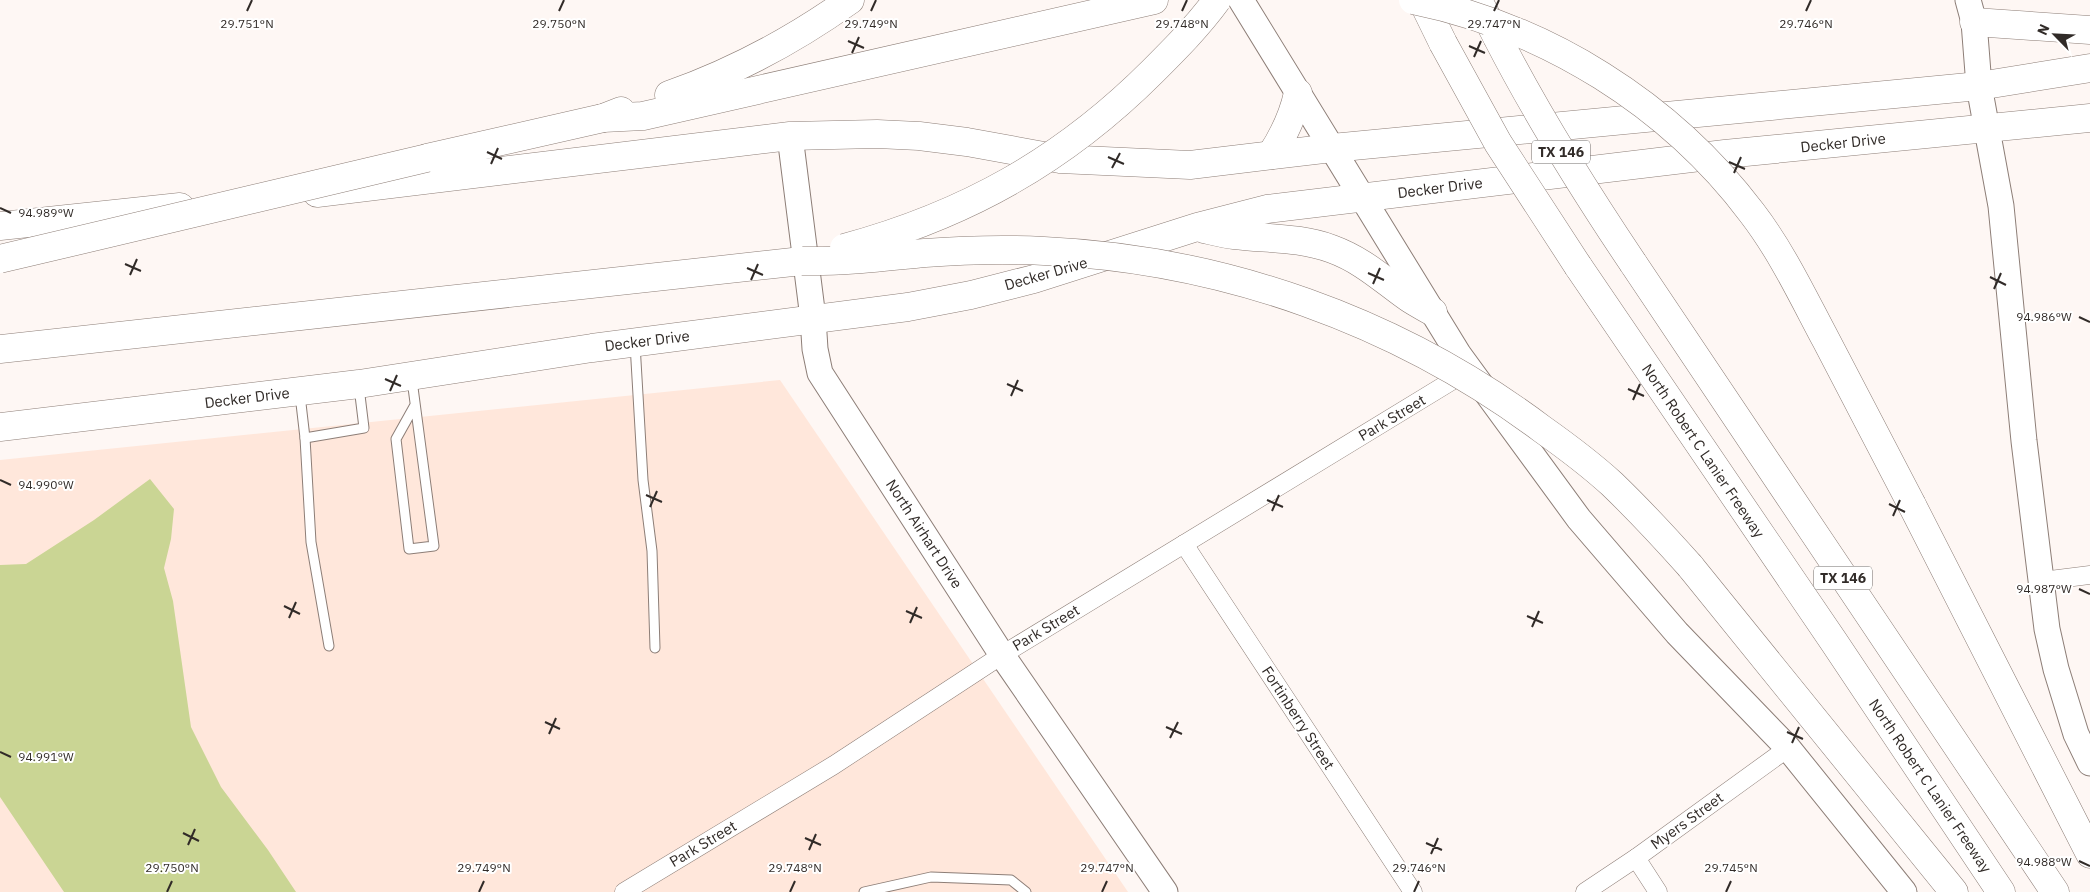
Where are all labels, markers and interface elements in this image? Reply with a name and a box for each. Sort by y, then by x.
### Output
north arrow [2030,10,2080,60]
text: 29.751°N [220,16,274,31]
text: 29.750°N [532,16,586,31]
text: 29.749°N [844,16,898,31]
text: 29.748°N [1155,16,1209,31]
text: 29.747°N [1467,16,1521,31]
text: 29.746°N [1779,16,1833,31]
text: N [2033,21,2053,38]
street label: Decker Drive [1799,129,1887,156]
road number: TX 146 [1532,140,1590,163]
street label: Decker Drive [1396,173,1484,202]
text: 94.989°W [18,205,74,220]
street label: Decker Drive [1002,253,1090,294]
text: 94.986°W [2016,309,2072,324]
street label: Decker Drive [603,326,691,355]
street label: North Robert C Lanier Freeway [1638,360,1769,542]
street label: Decker Drive [203,383,291,412]
street label: Park Street [1355,390,1429,445]
street label: North Airhart Drive [882,476,967,592]
text: 94.990°W [18,477,74,492]
road number: TX 146 [1814,566,1872,590]
text: 94.987°W [2016,581,2072,596]
street label: Park Street [1009,600,1083,655]
street label: Fortinberry Street [1258,662,1339,773]
street label: North Robert C Lanier Freeway [1865,695,1996,877]
text: 94.991°W [18,749,74,764]
street label: Myers Street [1647,788,1727,853]
street label: Park Street [666,816,740,871]
text: 94.988°W [2016,854,2072,869]
text: 29.750°N [145,860,199,875]
text: 29.749°N [457,860,511,875]
text: 29.748°N [768,860,822,875]
text: 29.747°N [1080,860,1134,875]
text: 29.746°N [1392,860,1446,875]
text: 29.745°N [1704,860,1758,875]

